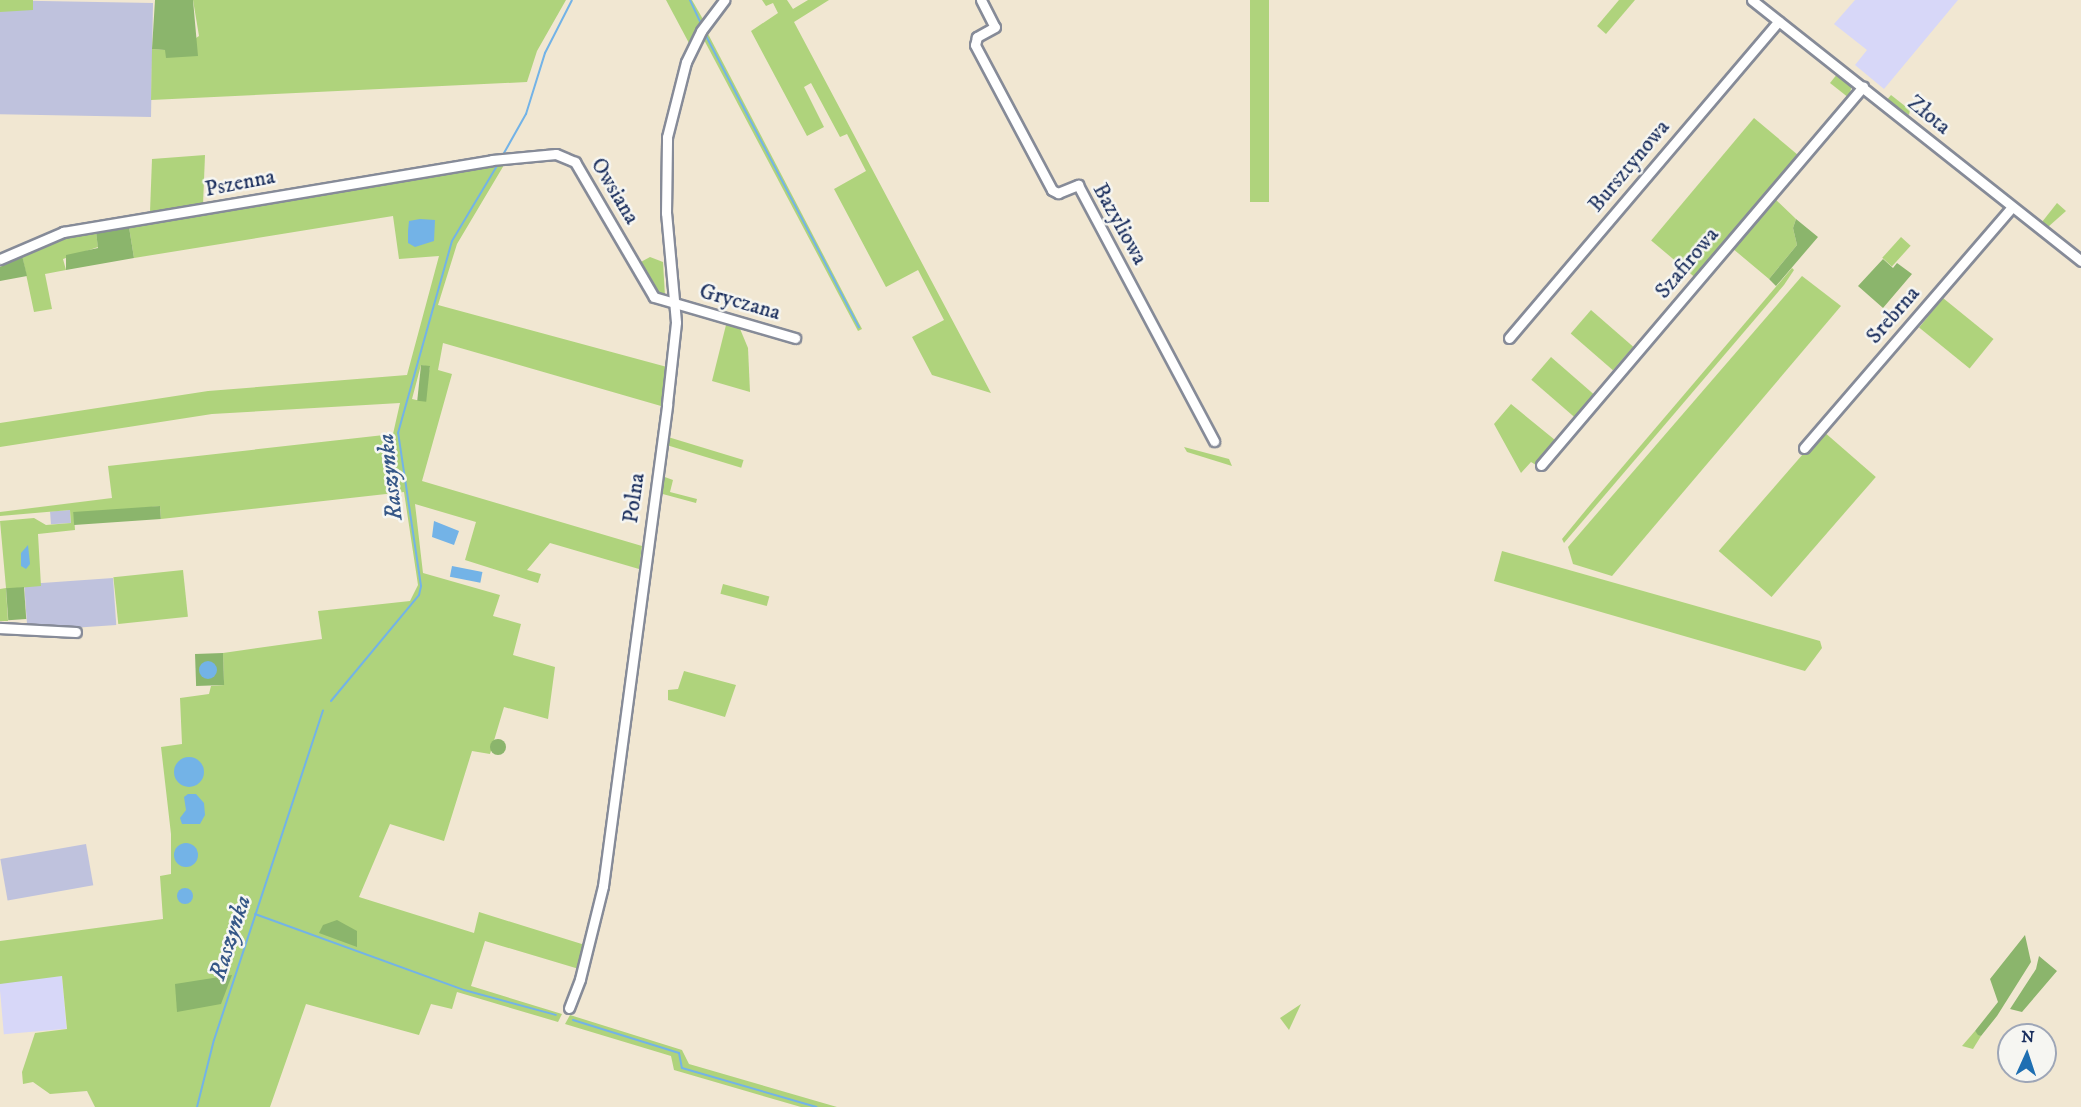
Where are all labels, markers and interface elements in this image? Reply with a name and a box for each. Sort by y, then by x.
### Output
street label: Złota [1902,90,1956,140]
street label: Bursztynowa [1583,114,1675,218]
street label: Owsiana [585,153,645,229]
street label: Pszenna [203,163,277,203]
street label: Bazyliowa [1087,179,1153,269]
street label: Szafirowa [1650,222,1724,304]
street label: Gryczana [696,278,784,326]
street label: Srebrna [1861,281,1925,349]
water label: Raszynka [372,432,410,522]
street label: Polna [617,471,651,525]
water label: Raszynka [204,892,258,984]
north arrow [1997,1023,2057,1083]
text: N [2021,1027,2035,1047]

